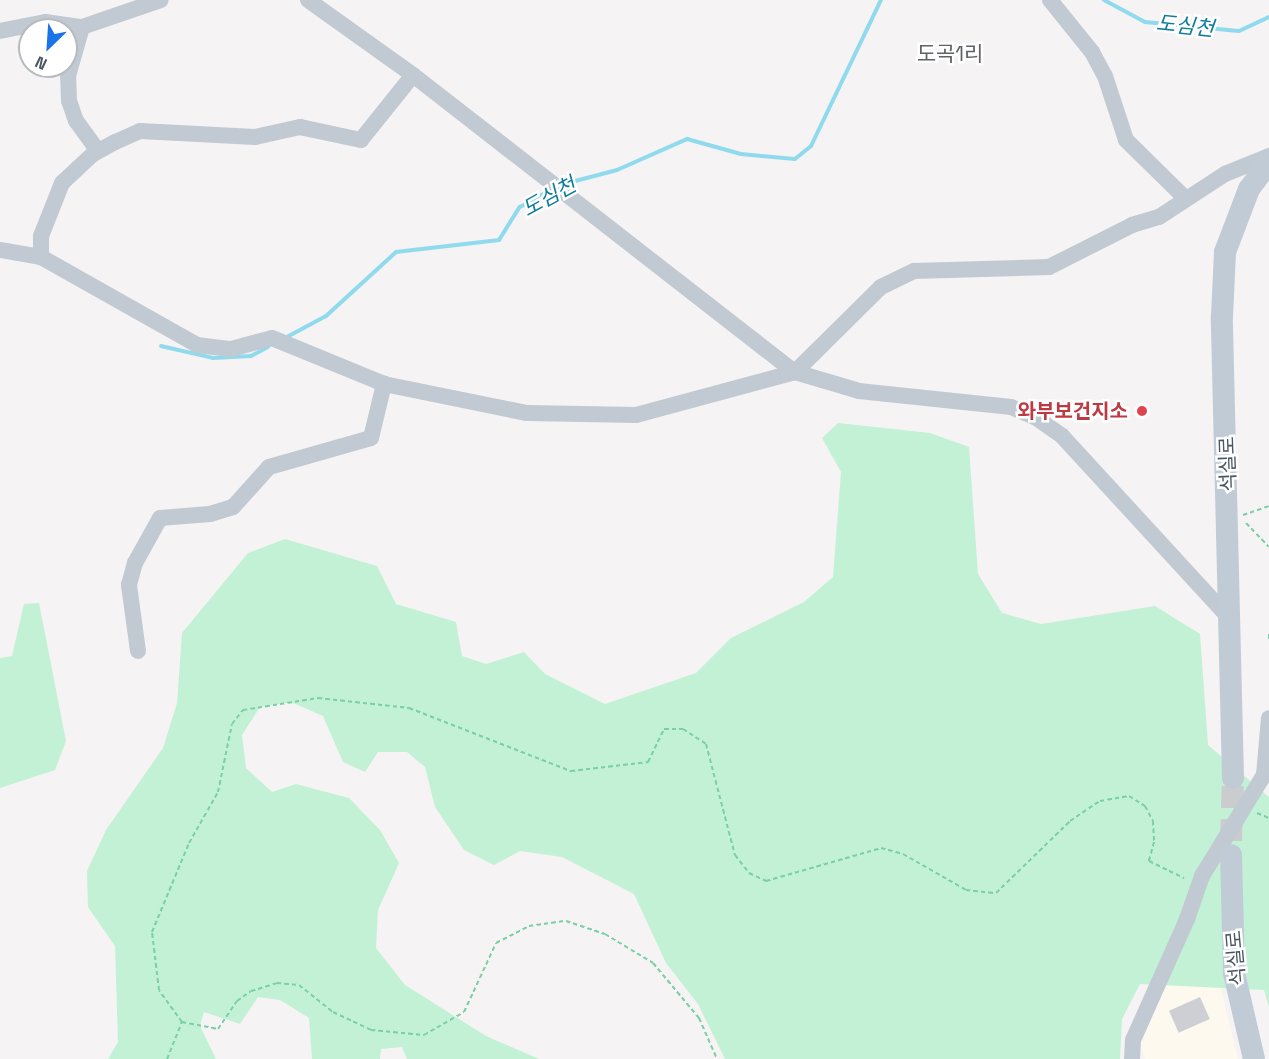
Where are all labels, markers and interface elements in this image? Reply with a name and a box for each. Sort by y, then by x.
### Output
water label: 도심천 [1155,10,1215,42]
north arrow [18,18,78,78]
district label: 도곡1리 [917,41,983,67]
text: N [32,51,50,75]
water label: 도심천 [518,172,580,222]
place label: 와부보건지소 [1018,399,1128,423]
marker: 와부보건지소 [1133,402,1151,420]
street label: 석실로 [1215,436,1241,492]
street label: 석실로 [1222,929,1250,987]

